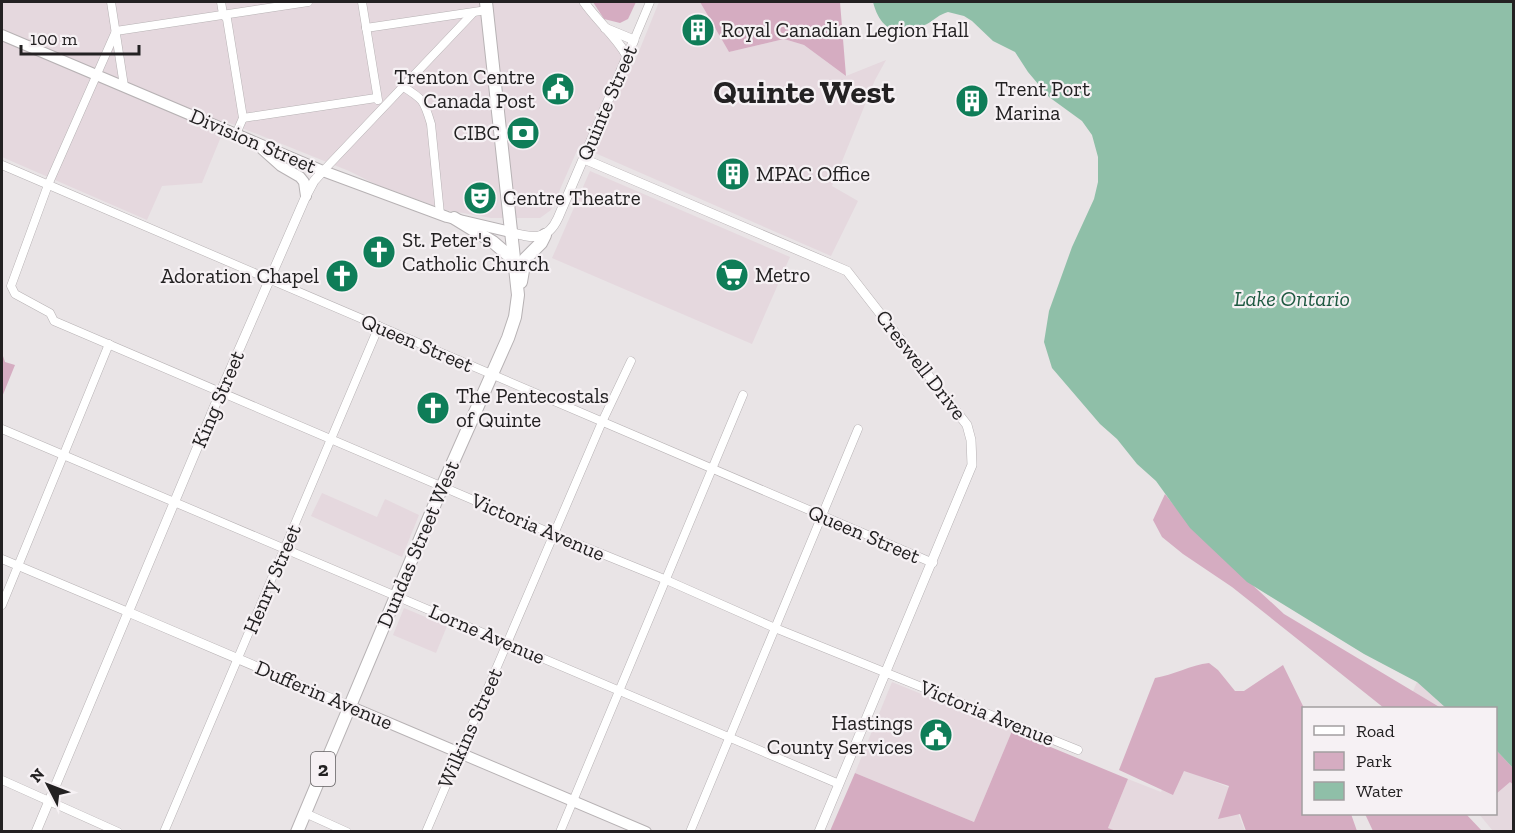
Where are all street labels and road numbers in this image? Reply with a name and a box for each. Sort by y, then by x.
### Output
street label: Quinte Street [571,41,642,164]
street label: Division Street [186,103,320,178]
street label: Creswell Drive [871,305,972,425]
street label: Queen Street [357,308,477,377]
street label: King Street [186,346,249,451]
street label: Dundas Street West [371,456,464,631]
street label: Victoria Avenue [467,487,609,566]
street label: Queen Street [804,499,924,568]
street label: Henry Street [237,520,306,637]
street label: Lorne Avenue [425,598,549,669]
street label: Dufferin Avenue [252,654,397,735]
street label: Wilkins Street [432,664,507,792]
street label: Victoria Avenue [915,674,1058,751]
road number: 2 [311,752,335,786]

